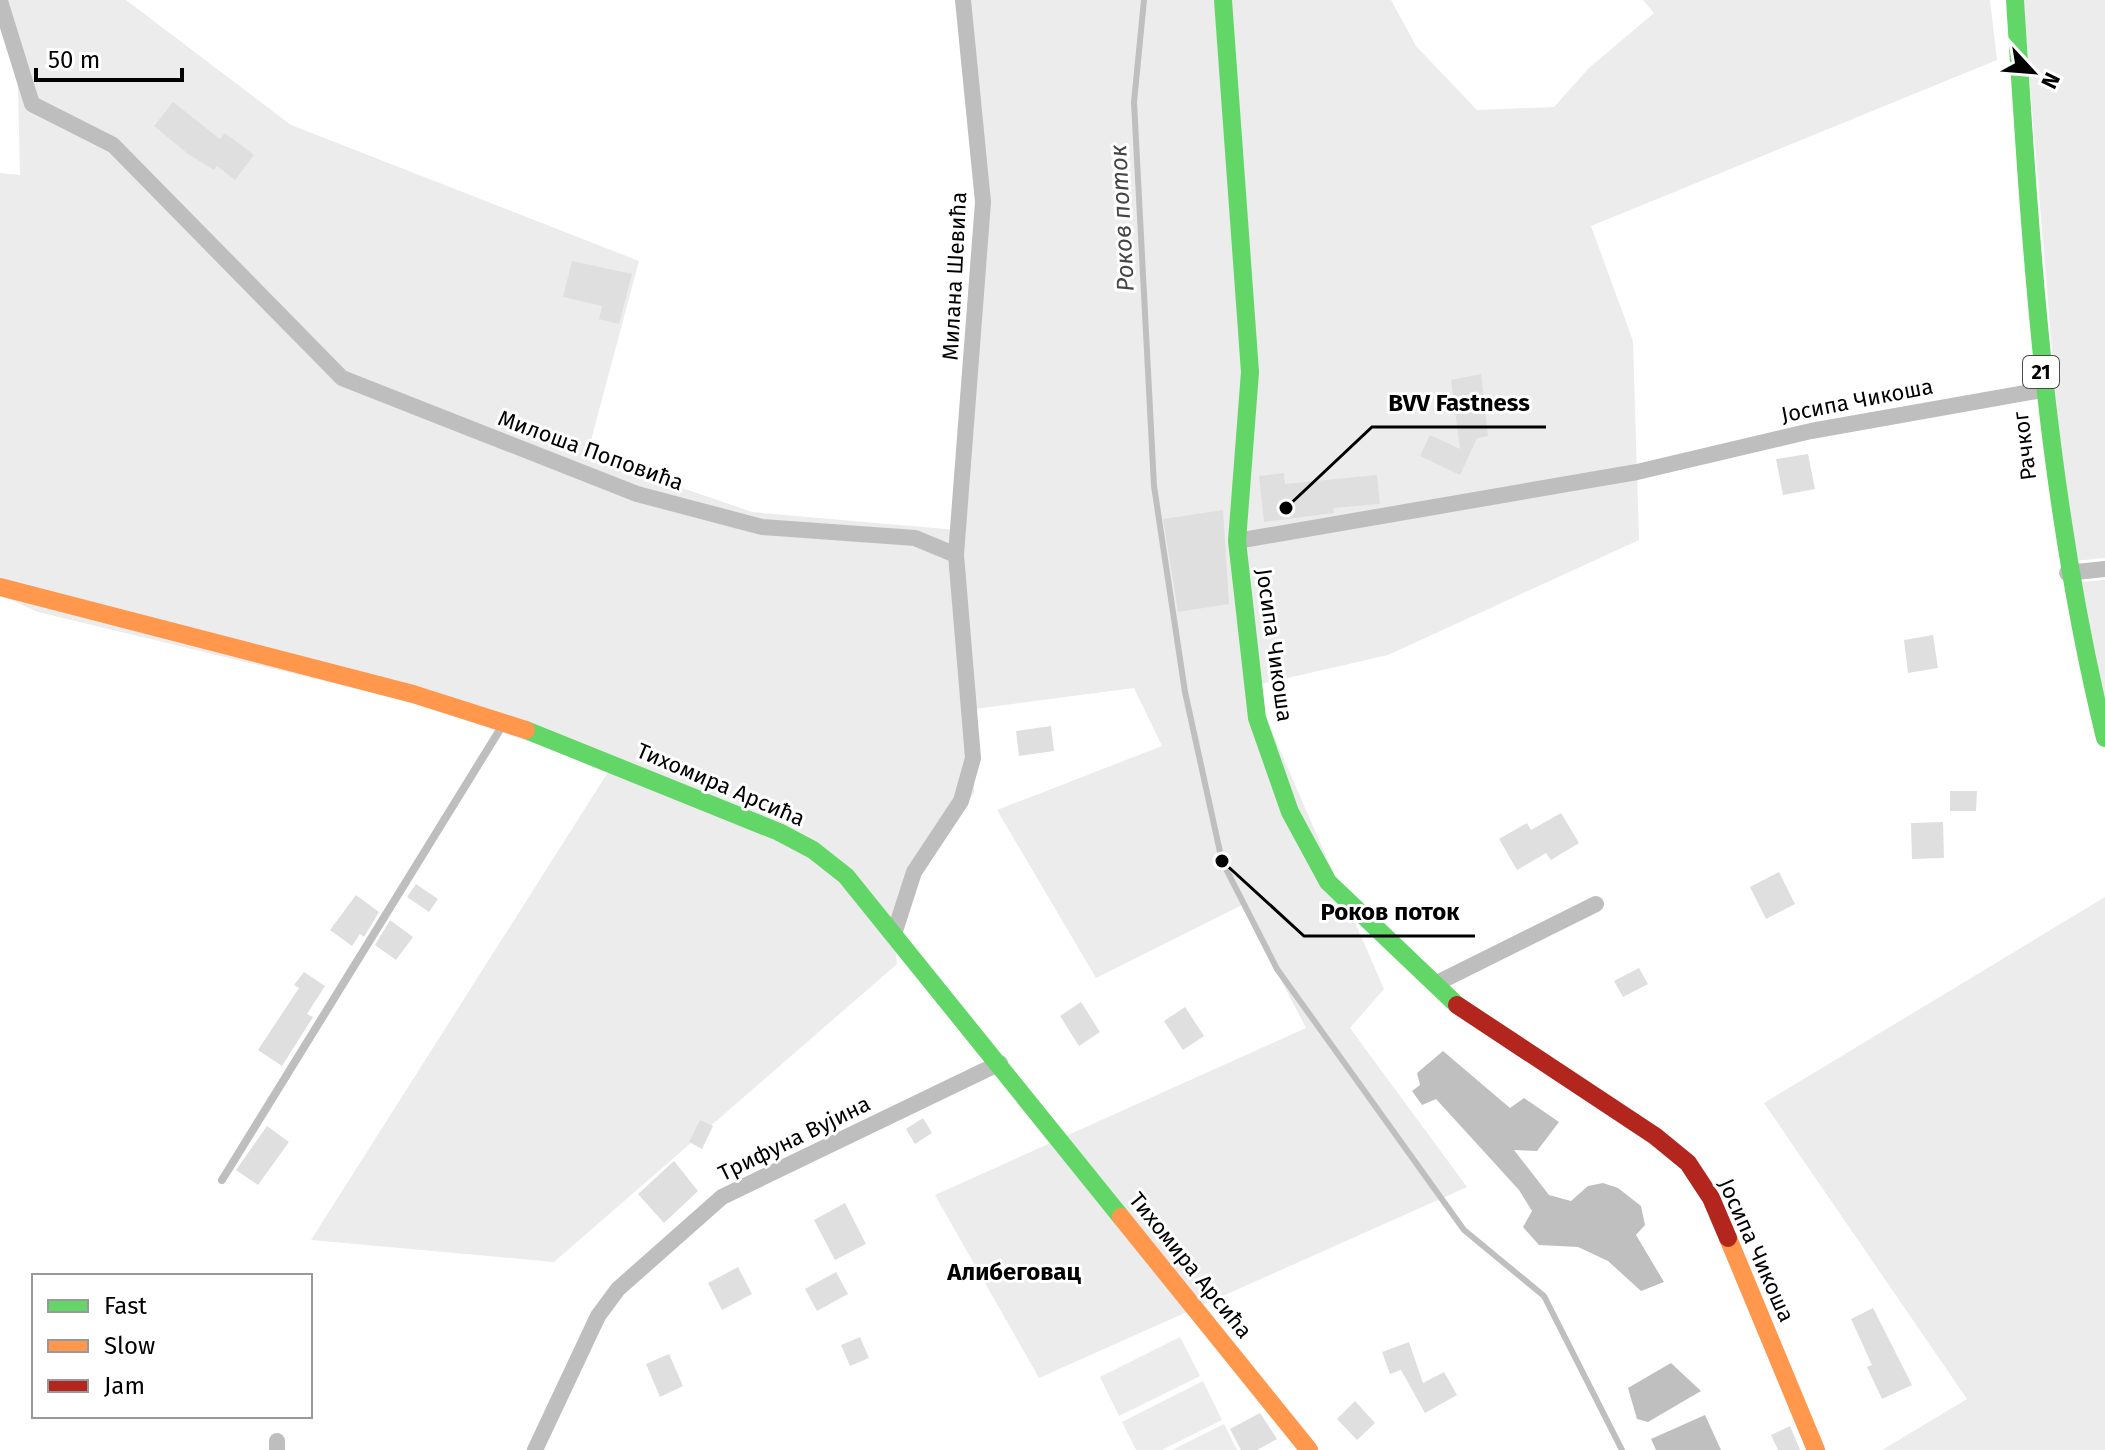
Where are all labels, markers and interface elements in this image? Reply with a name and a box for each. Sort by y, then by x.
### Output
scale bar [36,32,182,82]
north arrow [1993,32,2073,112]
text: 50 m [48,46,100,74]
text: N [2035,68,2066,93]
water label: Роков поток [1104,143,1140,292]
street label: Милана Шевића [937,191,972,361]
road number: 21 [2023,356,2059,388]
street label: Јосипа Чикоша [1779,373,1935,428]
callout: BVV Fastness [1372,379,1546,427]
text: BVV Fastness [1388,389,1530,417]
street label: Милоша Поповића [494,404,687,497]
street label: Рачког [2007,409,2042,482]
street label: Јосипа Чикоша [1250,567,1299,723]
street label: Тихомира Арсића [633,737,809,832]
callout: Роков поток [1304,888,1475,936]
text: Роков поток [1321,898,1460,926]
street label: Трифуна Вујина [714,1090,875,1187]
street label: Јосипа Чикоша [1713,1174,1800,1326]
street label: Тихомира Арсића [1123,1187,1258,1344]
district label: Алибеговац [946,1258,1081,1286]
legend [32,1274,312,1418]
text: Fast [104,1292,147,1320]
text: Slow [104,1332,155,1360]
text: Jam [104,1372,145,1400]

